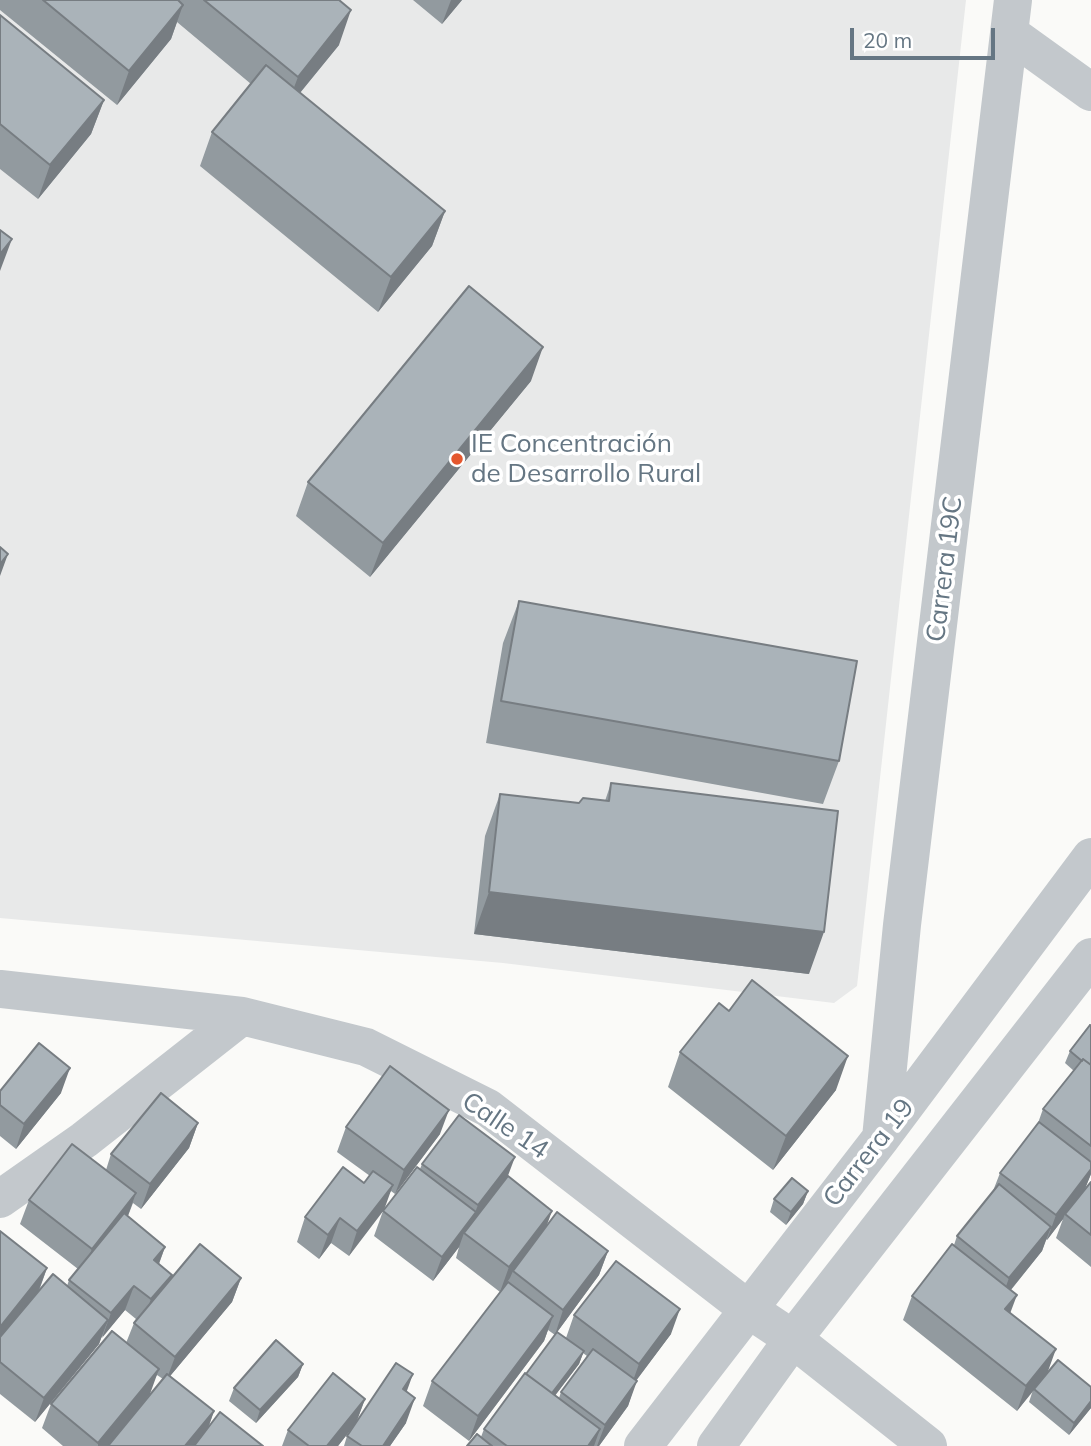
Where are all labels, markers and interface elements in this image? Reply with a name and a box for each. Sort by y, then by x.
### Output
scale bar [853,14,998,58]
text: 20 m [863,27,912,53]
place label: IE Concentración de Desarrollo Rural [471,428,701,490]
marker: IE Concentración de Desarrollo Rural [449,451,465,467]
street label: Carrera 19C [921,494,969,644]
street label: Calle 14 [456,1086,554,1166]
street label: Carrera 19 [817,1093,921,1213]

